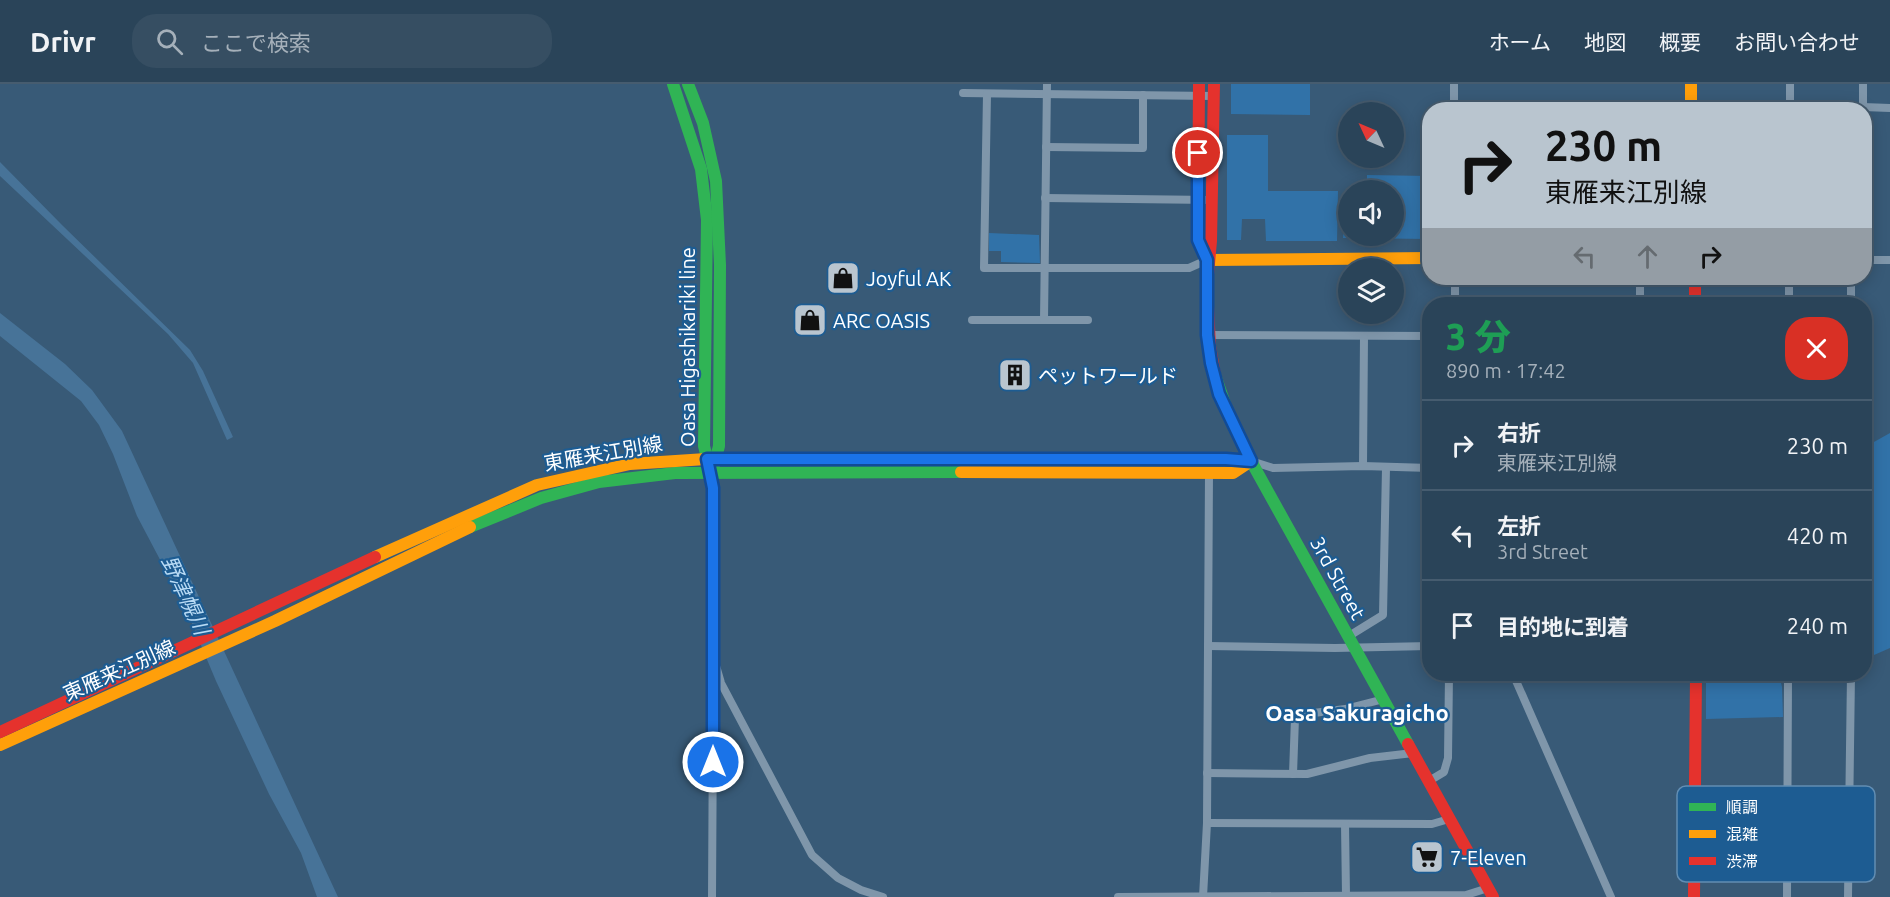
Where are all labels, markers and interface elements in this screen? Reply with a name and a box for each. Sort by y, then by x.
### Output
search box [132,14,552,68]
icon: search [153,25,186,58]
text: Drivr [30,26,96,57]
text: ここで検索 [201,30,311,55]
text: ホーム [1489,30,1551,54]
text: 地図 [1584,30,1626,54]
text: 概要 [1659,30,1701,54]
text: お問い合わせ [1734,30,1860,54]
north arrow [1338,102,1404,168]
map controls [1338,102,1404,324]
text: 230 m [1545,122,1662,169]
icon: right [1446,126,1524,204]
pin [1172,127,1223,178]
icon: arrive [1181,136,1214,169]
text: 東雁来江別線 [1545,177,1707,207]
button: sound [1338,180,1404,246]
icon: left [1568,240,1601,273]
icon: ahead [1631,240,1664,273]
icon: right [1694,240,1727,273]
street label: Oasa Higashikariki line [676,247,699,447]
button: layers [1338,258,1404,324]
shop icon: Joyful AK [825,260,861,296]
place label: Joyful AK [866,267,951,290]
shop icon: ARC OASIS [792,302,828,338]
place label: ARC OASIS [833,309,930,332]
text: 3 分 [1446,316,1511,357]
button: close [1785,317,1848,380]
building icon: ペットワールド [997,357,1033,393]
text: 890 m · 17:42 [1446,359,1566,382]
place label: ペットワールド [1038,364,1178,387]
text: 右折 [1497,420,1541,445]
icon: right [1446,429,1479,462]
street label: 東雁来江別線 [542,431,664,475]
text: 230 m [1787,433,1848,458]
text: 東雁来江別線 [1497,451,1617,474]
text: 左折 [1497,513,1541,538]
icon: left [1446,519,1479,552]
text: 420 m [1787,523,1848,548]
street label: 3rd Street [1306,533,1370,623]
text: 3rd Street [1497,540,1588,563]
water label: 野津幌川 [157,552,215,640]
icon: arrive [1446,609,1479,642]
text: 240 m [1787,613,1848,638]
text: 目的地に到着 [1497,614,1629,639]
street label: 東雁来江別線 [60,635,178,705]
district label: Oasa Sakuragicho [1265,700,1449,725]
position arrow [681,730,745,794]
legend [1677,786,1875,882]
text: 順調 [1726,798,1758,816]
text: 混雑 [1726,825,1758,843]
supermarket icon: 7-Eleven [1409,839,1445,875]
place label: 7-Eleven [1450,846,1527,869]
text: 渋滞 [1726,852,1758,870]

